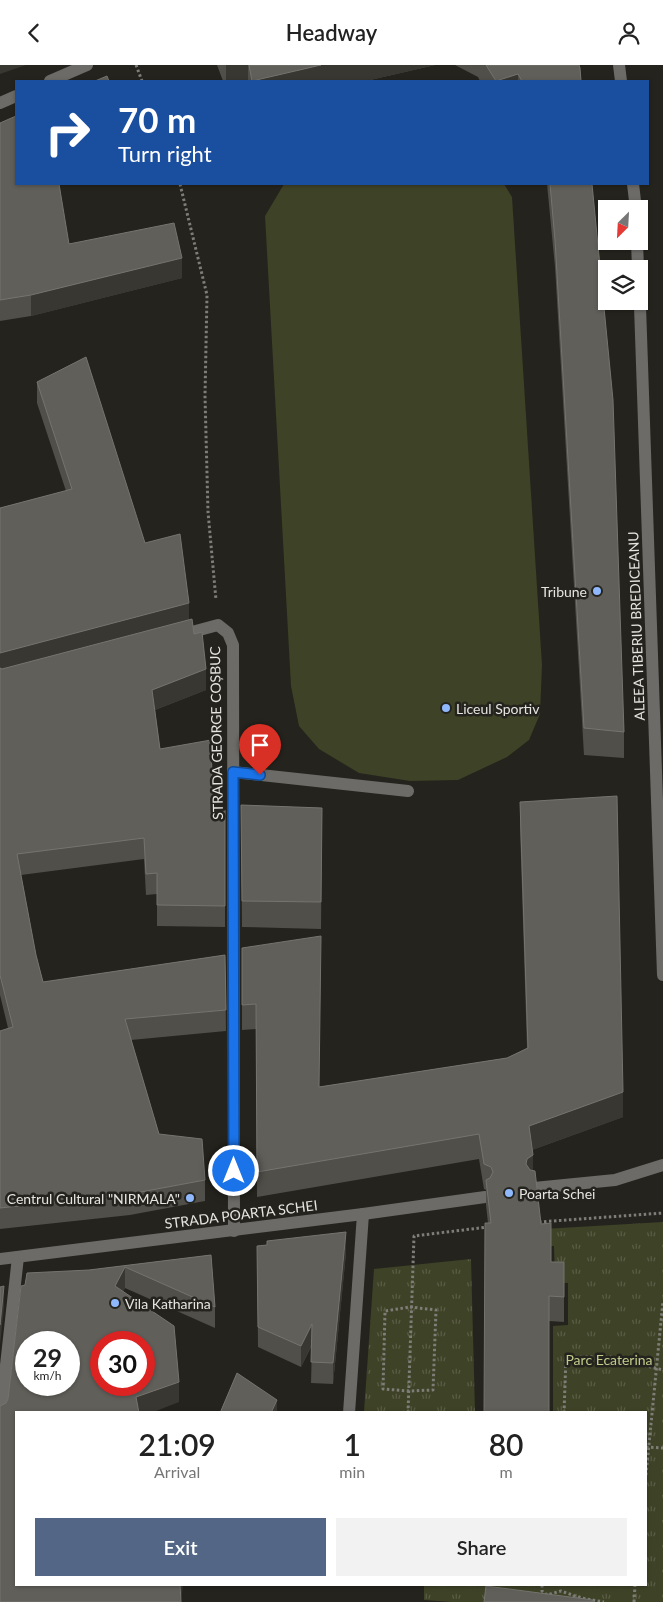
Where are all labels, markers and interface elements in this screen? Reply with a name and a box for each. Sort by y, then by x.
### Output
icon: back [20,19,48,47]
text: Headway [286,19,377,46]
icon: person [615,19,643,47]
text: 70 m [118,98,196,140]
icon: right [35,100,100,165]
text: Turn right [118,140,212,167]
north arrow [598,200,648,250]
map controls [598,200,648,310]
button: layers [598,260,648,310]
street label: ALEEA TIBERIU BREDICEANU [624,531,648,721]
place label: Tribune [541,583,587,600]
marker: Tribune [591,585,603,597]
street label: STRADA GEORGE COȘBUC [206,645,226,820]
place label: Liceul Sportiv [456,700,540,717]
marker: Liceul Sportiv [440,702,452,714]
pin [239,724,281,775]
icon: arrive [246,731,274,759]
position arrow [207,1144,259,1196]
place label: Poarta Schei [519,1185,595,1202]
marker: Poarta Schei [503,1187,515,1199]
place label: Centrul Cultural "NIRMALA" [7,1190,180,1207]
marker: Centrul Cultural "NIRMALA" [184,1192,196,1204]
street label: STRADA POARTA SCHEI [164,1196,318,1232]
place label: Vila Katharina [125,1295,211,1312]
marker: Vila Katharina [109,1297,121,1309]
speed limit sign: 30 [90,1331,155,1396]
text: 29 [33,1342,62,1372]
park label: Parc Ecaterina [565,1351,653,1368]
text: km/h [33,1368,62,1383]
text: 21:09 [139,1426,216,1462]
text: 1 [344,1426,361,1462]
text: 80 [489,1426,523,1462]
text: Arrival [154,1462,200,1481]
text: min [339,1462,365,1481]
text: m [499,1462,513,1481]
button: Exit [35,1518,326,1576]
button: Share [336,1518,627,1576]

